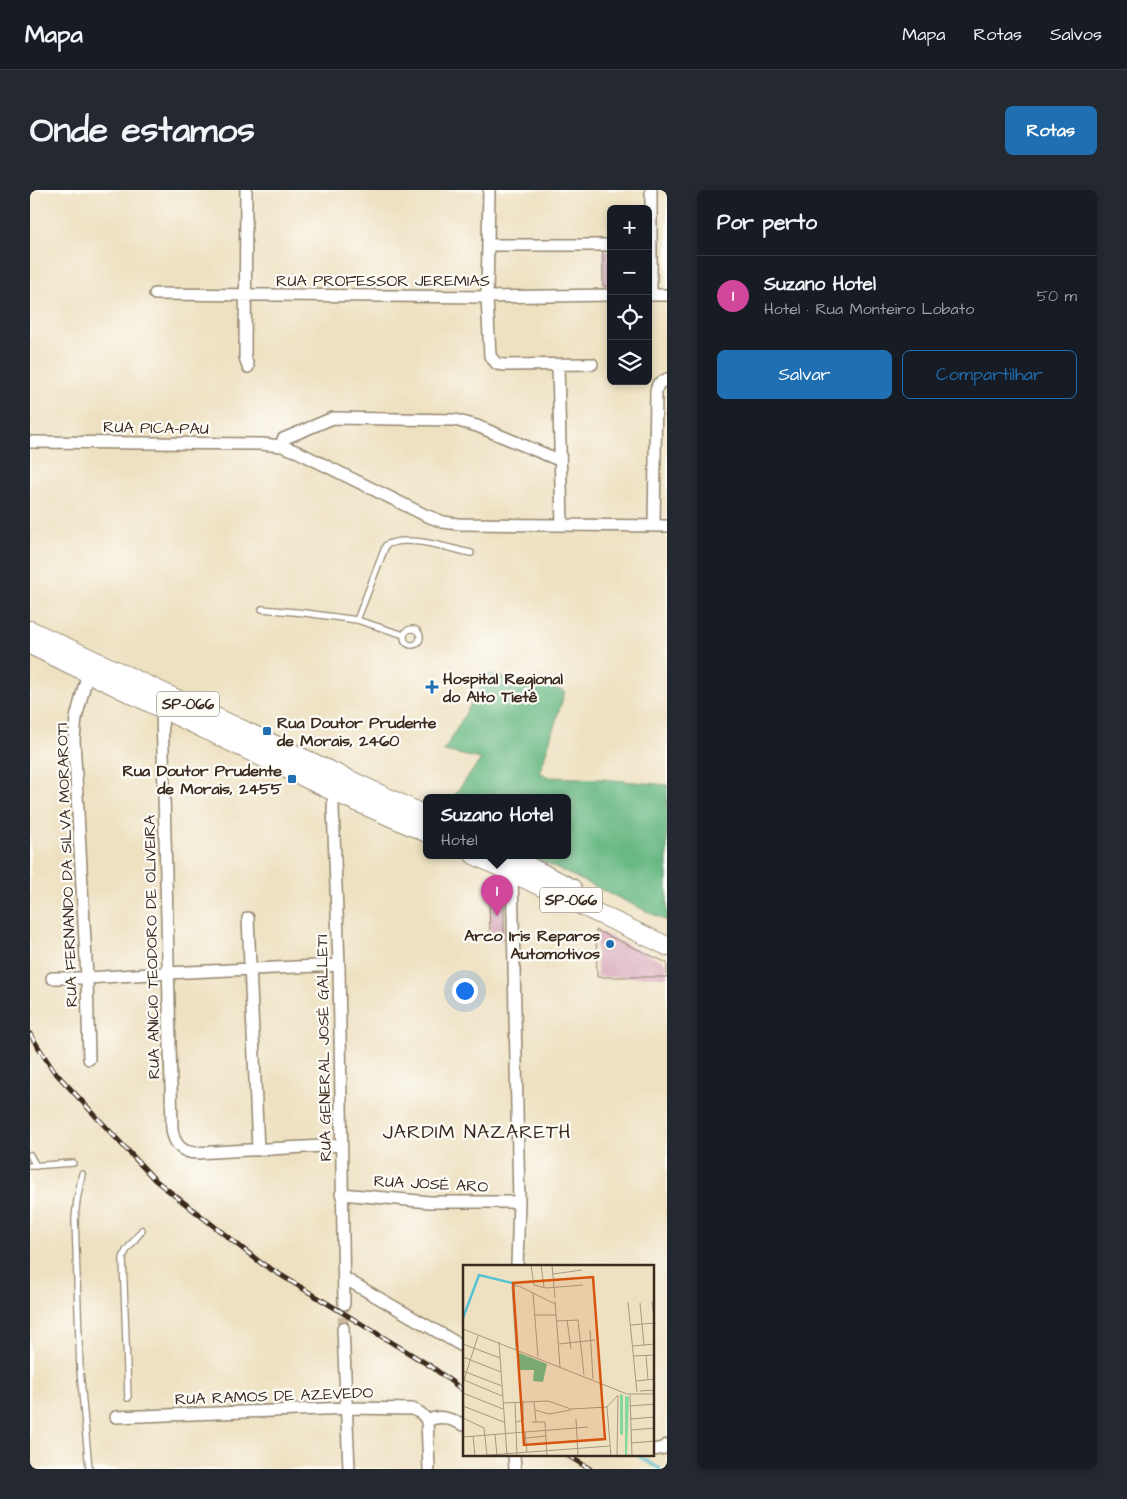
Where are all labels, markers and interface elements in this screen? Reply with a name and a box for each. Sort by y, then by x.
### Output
text: Mapa [25,18,83,52]
text: Mapa [902,22,946,47]
text: Rotas [974,22,1022,47]
text: Salvos [1050,22,1102,47]
text: Onde estamos [30,106,255,155]
button: Rotas [1005,106,1097,155]
map controls [607,205,652,385]
button: + [607,205,652,250]
text: Por perto [717,208,817,237]
button: − [607,250,652,295]
street label: RUA PROFESSOR JEREMIAS [276,270,490,292]
text: Suzano Hotel [764,271,876,298]
text: 1 [732,285,734,307]
text: 50 m [1037,285,1077,307]
button: locate [607,295,652,340]
text: Hotel · Rua Monteiro Lobato [764,298,974,320]
button: layers [607,340,652,385]
button: Salvar [717,350,892,399]
button: Compartilhar [902,350,1077,399]
street label: RUA PICA-PAU [103,416,209,440]
place label: Hospital Regional do Alto Tietê [442,668,563,708]
marker: Hospital Regional do Alto Tietê [425,680,439,694]
road number: SP-066 [157,692,219,716]
place label: Rua Doutor Prudente de Morais, 2460 [276,712,437,752]
street label: RUA FERNANDO DA SILVA MORAROTI [51,722,83,1007]
marker: Rua Doutor Prudente de Morais, 2460 [261,725,273,737]
place label: Rua Doutor Prudente de Morais, 2455 [123,760,283,800]
marker: Rua Doutor Prudente de Morais, 2455 [286,773,298,785]
popup [423,794,571,859]
text: Suzano Hotel [441,802,553,829]
street label: RUA ANICIO TEODORO DE OLIVEIRA [139,815,165,1079]
text: Hotel [441,829,477,851]
pin: 1 [481,875,513,916]
road number: SP-066 [540,888,602,912]
place label: Arco Iris Reparos Automotivos [464,925,600,965]
street label: RUA GENERAL JOSÉ GALLETI [311,934,337,1162]
marker: Arco Iris Reparos Automotivos [604,938,616,950]
your location [452,978,478,1004]
district label: JARDIM NAZARETH [383,1119,571,1146]
street label: RUA JOSÉ ARO [373,1170,489,1198]
inset map [463,1265,654,1456]
street label: RUA RAMOS DE AZEVEDO [174,1382,374,1410]

